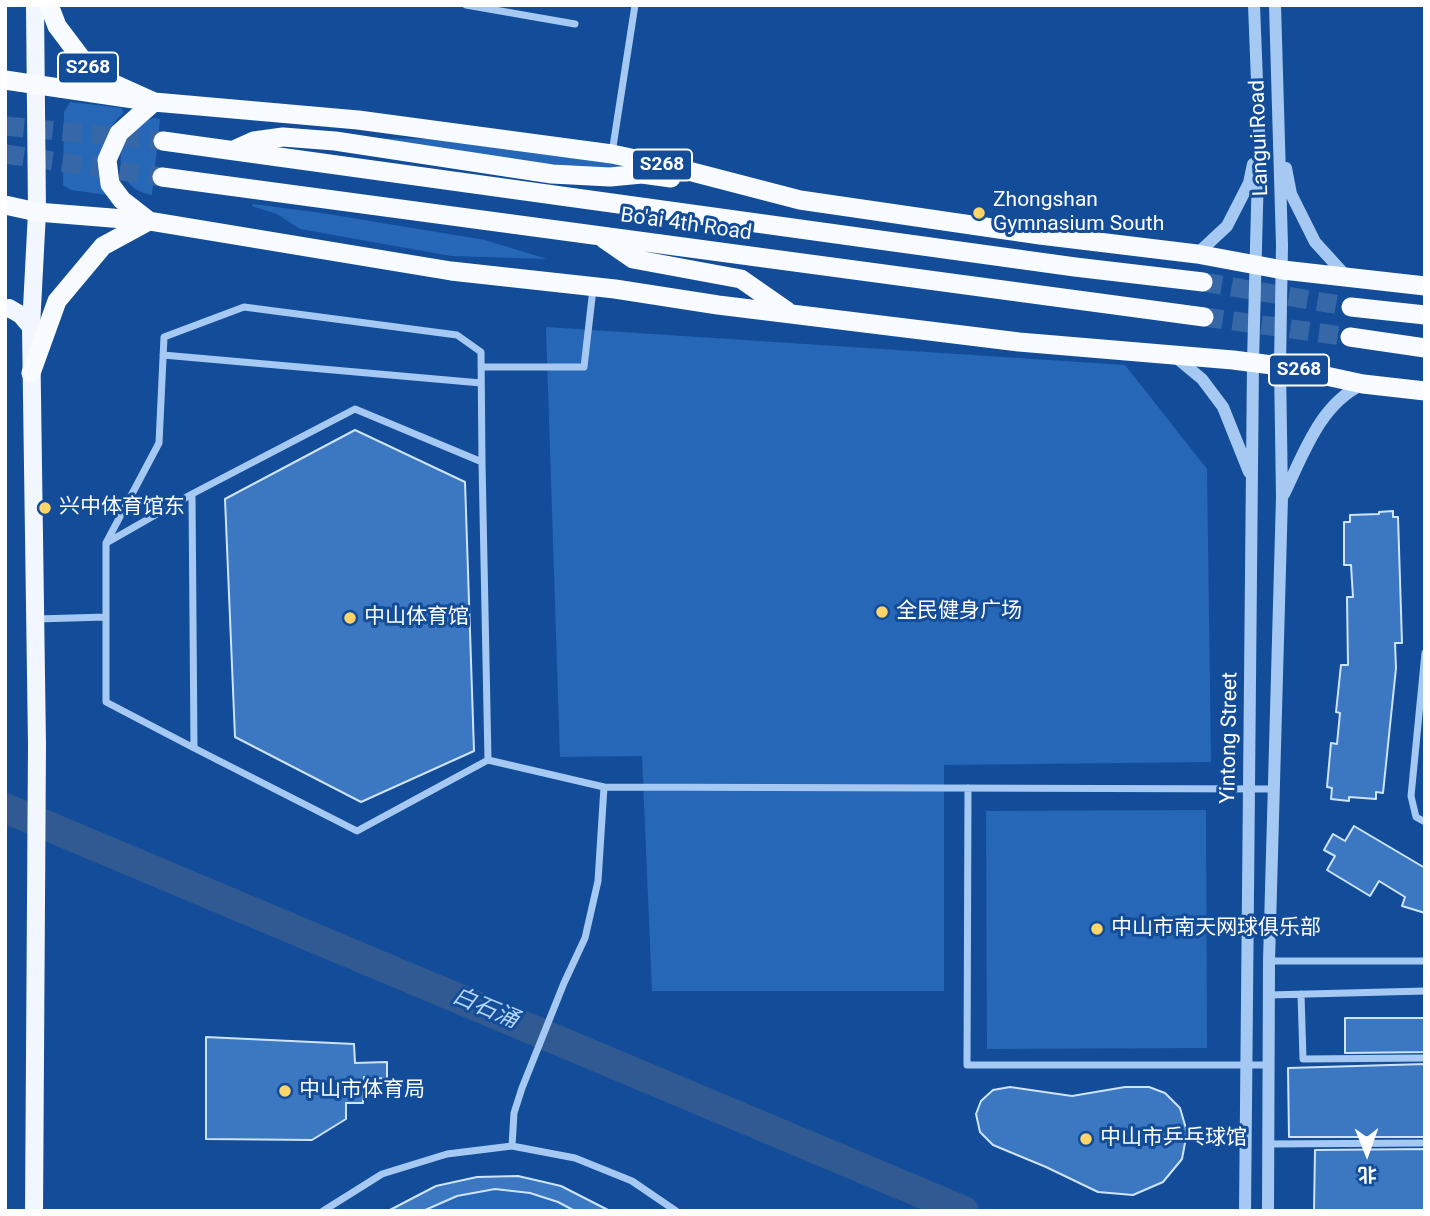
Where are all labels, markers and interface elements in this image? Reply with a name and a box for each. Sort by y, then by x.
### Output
road number: S268 [58,52,118,83]
street label: Langui Road [1245,79,1275,197]
road number: S268 [632,150,692,181]
place label: Zhongshan Gymnasium South [993,188,1164,238]
street label: Bo'ai 4th Road [619,203,753,247]
marker: Zhongshan Gymnasium South [971,205,987,221]
road number: S268 [1269,354,1329,386]
place label: 兴中体育馆东 [59,495,185,521]
marker: 兴中体育馆东 [37,500,53,516]
place label: 全民健身广场 [896,599,1022,625]
marker: 全民健身广场 [874,604,890,620]
place label: 中山体育馆 [364,605,469,631]
marker: 中山体育馆 [342,610,358,626]
street label: Yintong Street [1216,672,1244,804]
place label: 中山市南天网球俱乐部 [1111,916,1321,942]
marker: 中山市南天网球俱乐部 [1089,921,1105,937]
water label: 白石涌 [448,983,522,1035]
place label: 中山市体育局 [299,1078,425,1104]
marker: 中山市体育局 [277,1083,293,1099]
north arrow [1332,1118,1402,1188]
place label: 中山市乒乓球馆 [1100,1126,1247,1152]
marker: 中山市乒乓球馆 [1078,1131,1094,1147]
text: 北 [1358,1163,1377,1186]

